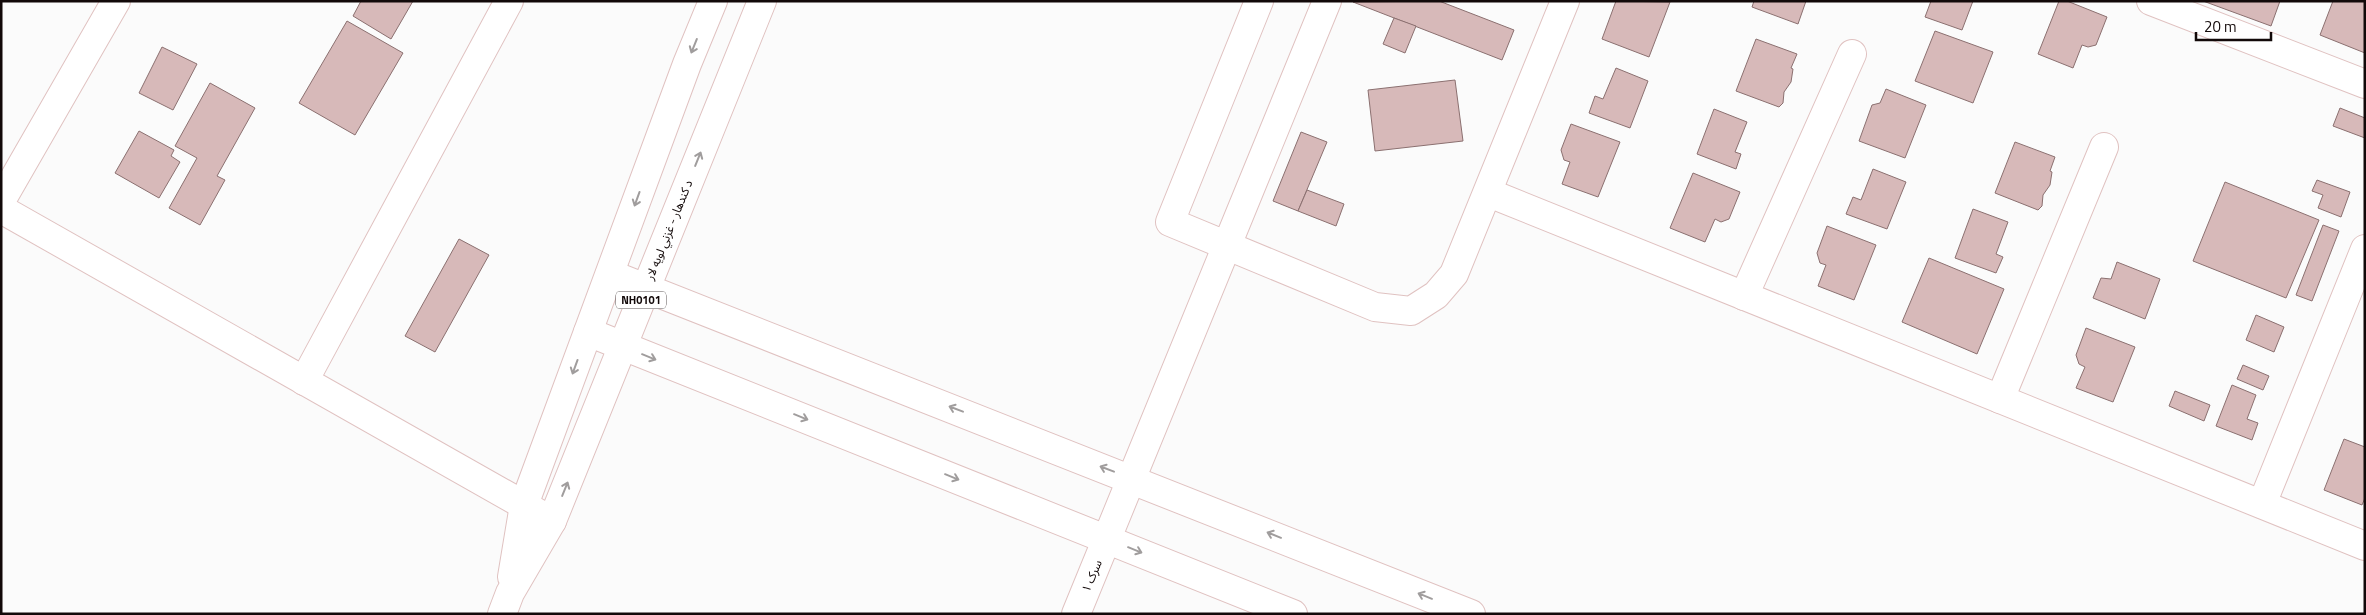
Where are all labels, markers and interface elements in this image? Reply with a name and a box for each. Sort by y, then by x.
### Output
scale bar [2196,10,2271,42]
text: 20 m [2204,15,2237,38]
one-way arrow [689,38,699,53]
one-way arrow [694,152,703,167]
street label: د کندهار - غزني لويه لار [639,177,698,284]
one-way arrow [632,191,641,206]
road number: NH0101 [616,292,666,308]
one-way arrow [642,354,657,363]
one-way arrow [570,359,579,375]
one-way arrow [949,404,964,414]
one-way arrow [792,413,808,422]
one-way arrow [1100,464,1115,473]
one-way arrow [944,473,959,482]
one-way arrow [561,481,570,497]
one-way arrow [1267,530,1282,540]
one-way arrow [1127,546,1142,555]
street label: سرک ۱ [1076,557,1107,595]
one-way arrow [1418,590,1433,600]

